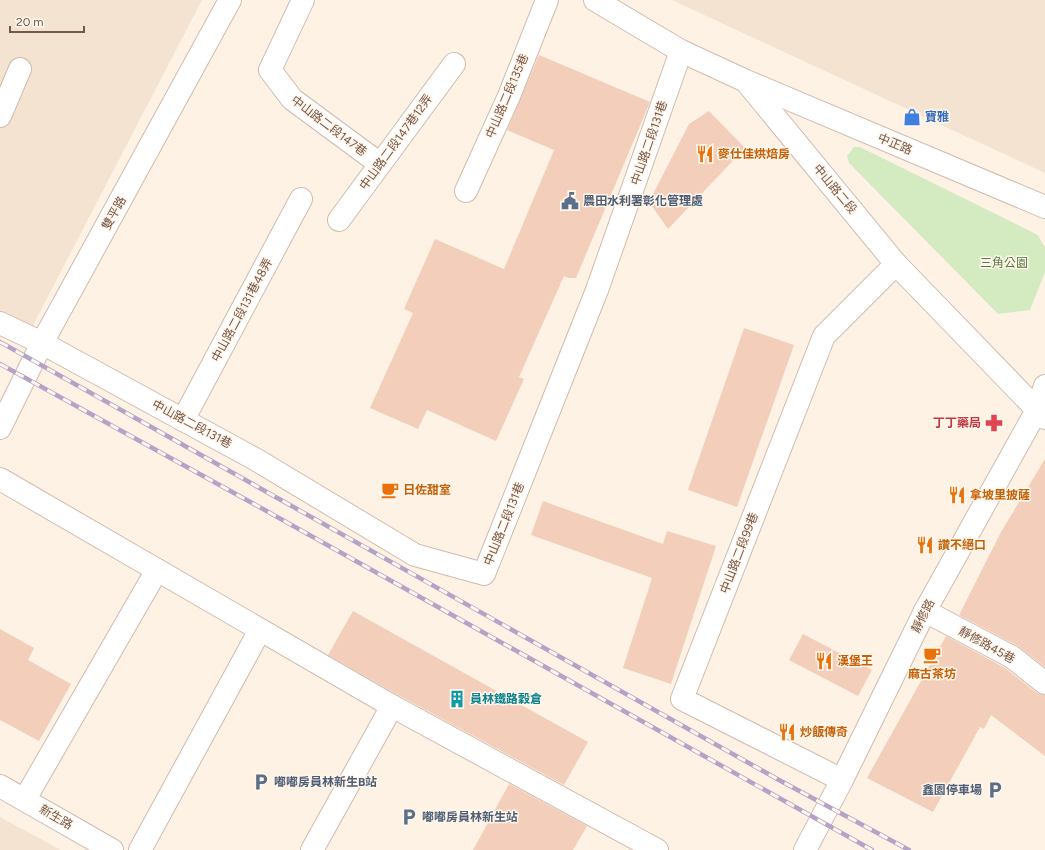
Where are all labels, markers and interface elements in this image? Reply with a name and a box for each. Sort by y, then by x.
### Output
scale bar [10,8,84,34]
text: 20 m [16,15,44,29]
street label: 中山路二段135巷 [483,52,531,140]
street label: 中山路二段147巷12弄 [357,92,435,192]
street label: 中山路二段147巷 [289,93,369,159]
street label: 中山路二段131巷 [628,99,670,187]
shop icon: 寶雅 [902,107,922,127]
place label: 寶雅 [925,110,949,124]
street label: 中正路 [876,131,914,157]
restaurant icon: 麥仕佳烘焙房 [695,144,715,164]
place label: 麥仕佳烘焙房 [718,147,790,161]
street label: 中山路二段 [810,162,860,216]
public building icon: 農田水利署彰化管理處 [560,191,580,211]
street label: 雙平路 [99,194,129,232]
place label: 農田水利署彰化管理處 [583,194,703,208]
street label: 中山路二段131巷48弄 [209,256,275,364]
park label: 三角公園 [980,256,1028,270]
street label: 中山路二段131巷 [150,397,234,451]
pharmacy icon: 丁丁藥局 [984,413,1004,433]
place label: 丁丁藥局 [933,416,981,430]
cafe icon: 日佐甜室 [380,480,400,500]
street label: 中山路二段131巷 [481,480,527,568]
place label: 日佐甜室 [403,483,451,497]
restaurant icon: 拿坡里披薩 [947,485,967,505]
place label: 拿坡里披薩 [970,488,1030,502]
street label: 中山路二段99巷 [717,511,761,595]
restaurant icon: 讚不絕口 [915,535,935,555]
place label: 讚不絕口 [938,538,986,552]
street label: 靜修路 [909,597,937,635]
street label: 靜修路45巷 [956,624,1018,666]
cafe icon: 麻古茶坊 [922,645,942,665]
restaurant icon: 漢堡王 [814,651,834,671]
place label: 漢堡王 [837,654,873,668]
place label: 麻古茶坊 [908,667,956,681]
building icon: 員林鐵路穀倉 [447,689,467,709]
place label: 員林鐵路穀倉 [470,692,542,706]
restaurant icon: 炒飯傳奇 [777,722,797,742]
place label: 炒飯傳奇 [800,725,848,739]
parking icon: 嘟嘟房員林新生B站 [251,772,271,792]
place label: 嘟嘟房員林新生B站 [274,775,377,789]
parking icon: 鑫園停車場 [985,780,1005,800]
place label: 鑫園停車場 [922,783,982,797]
street label: 新生路 [37,802,75,832]
parking icon: 嘟嘟房員林新生站 [399,807,419,827]
place label: 嘟嘟房員林新生站 [422,810,518,824]

